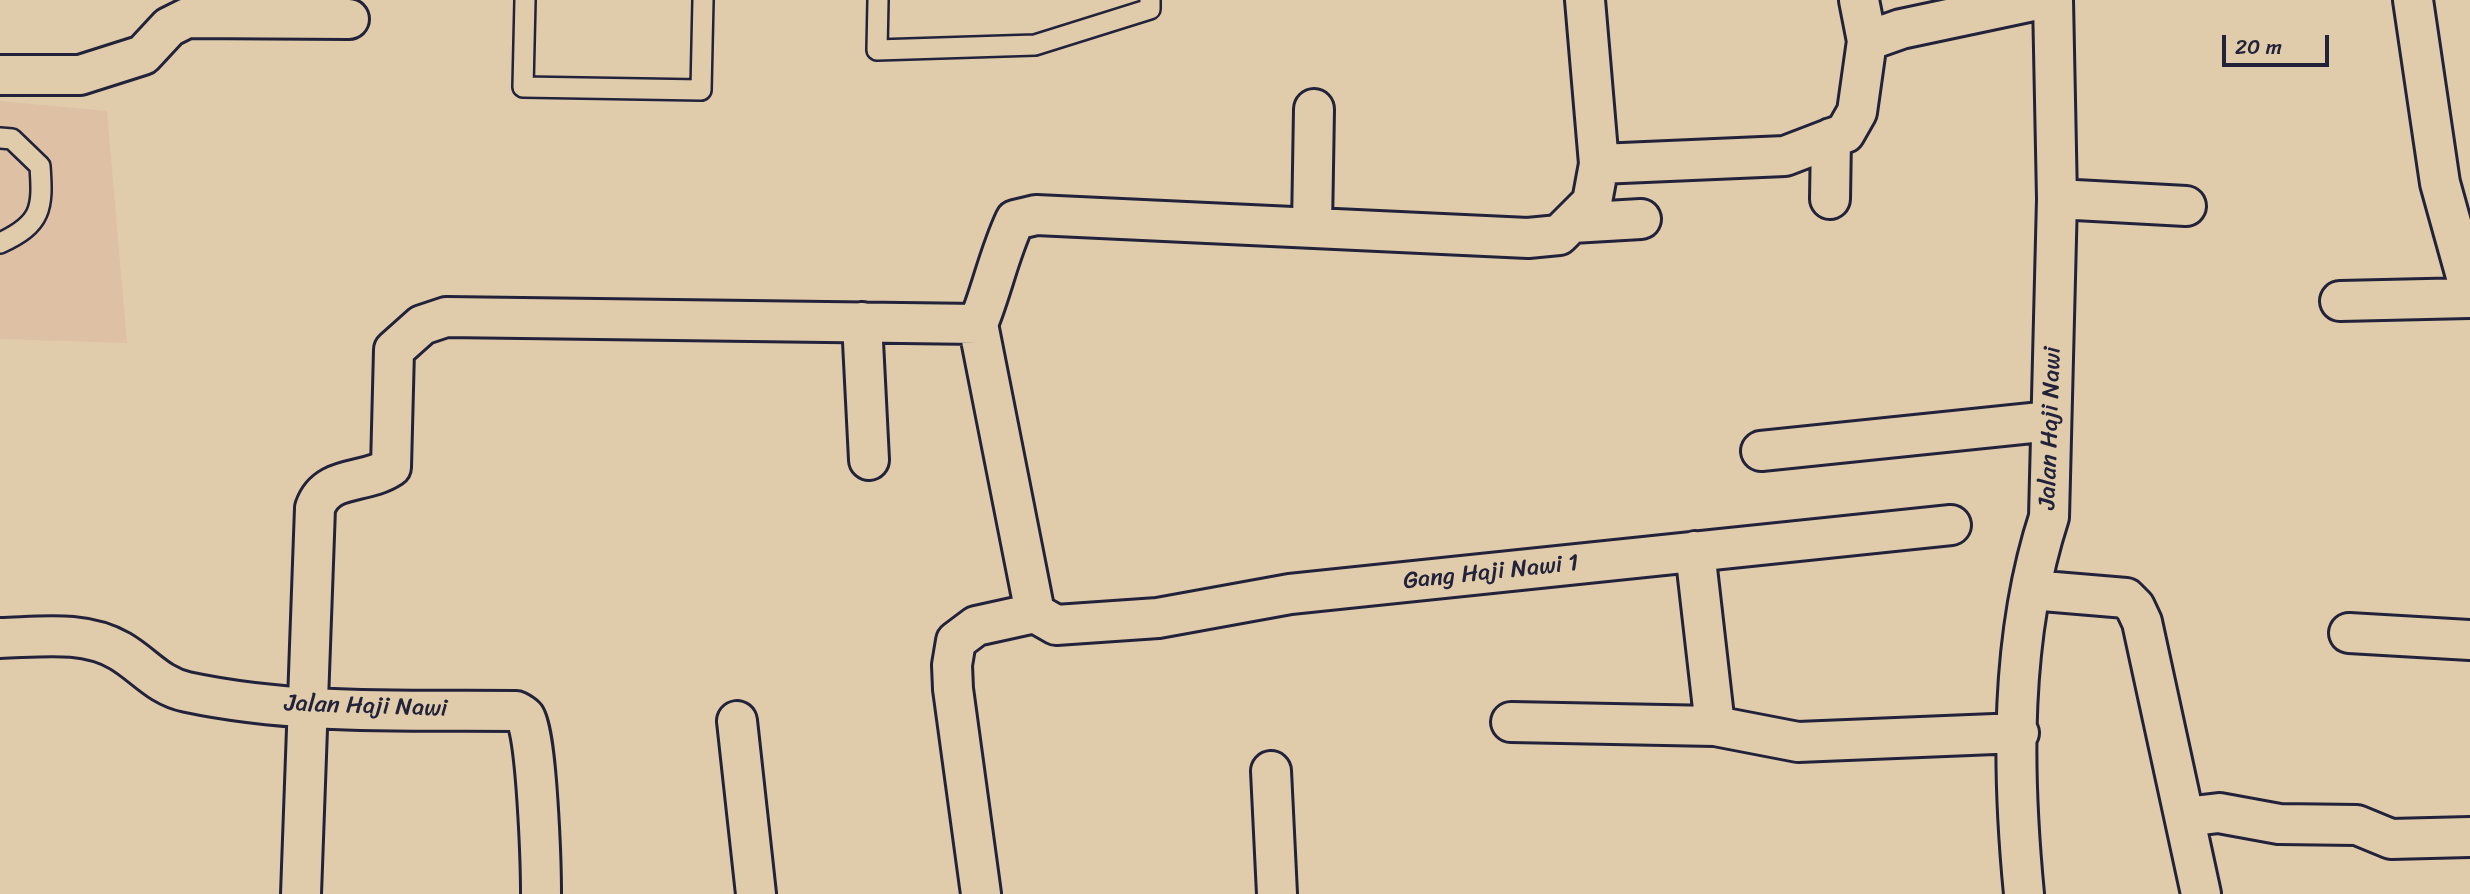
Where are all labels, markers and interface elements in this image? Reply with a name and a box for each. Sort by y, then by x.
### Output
scale bar [2225,21,2332,65]
text: 20 m [2235,28,2282,66]
street label: Jalan Haji Nawi [2034,346,2068,510]
street label: Gang Haji Nawi 1 [1402,549,1580,597]
street label: Jalan Haji Nawi [284,690,448,724]

